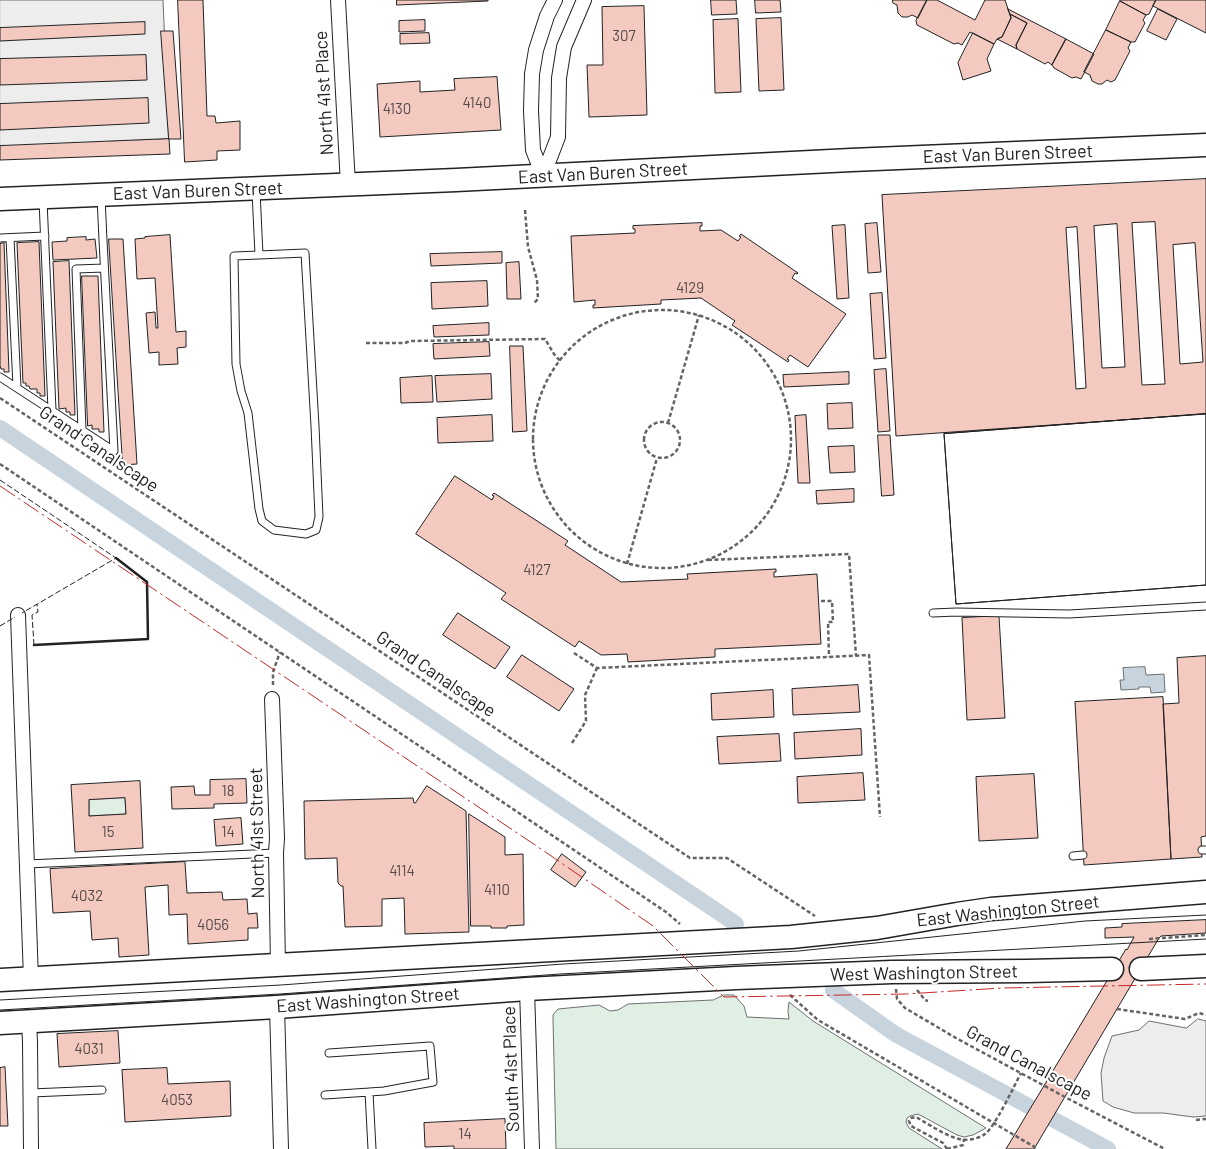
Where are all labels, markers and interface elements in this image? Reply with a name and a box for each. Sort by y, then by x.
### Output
house number: 307 [612,27,636,45]
street label: North 41st Place [310,30,338,156]
house number: 4140 [463,94,491,112]
house number: 4130 [383,100,411,118]
street label: East Van Buren Street [923,140,1093,168]
street label: East Van Buren Street [517,158,689,188]
street label: East Van Buren Street [113,177,283,205]
house number: 4129 [676,279,704,297]
street label: Grand Canalscape [35,401,163,497]
house number: 4127 [523,561,551,579]
street label: Grand Canalscape [372,626,500,722]
street label: North 41st Street [245,767,269,899]
house number: 18 [221,782,235,800]
house number: 15 [102,823,114,841]
house number: 14 [221,823,235,841]
house number: 4114 [389,862,415,880]
house number: 4110 [484,881,510,899]
house number: 4032 [71,887,103,905]
street label: East Washington Street [915,891,1101,931]
house number: 4056 [197,916,229,934]
street label: West Washington Street [830,961,1018,985]
street label: East Washington Street [276,983,460,1017]
street label: South 41st Place [498,1006,524,1132]
street label: Grand Canalscape [962,1021,1096,1105]
house number: 4031 [74,1040,104,1058]
house number: 4053 [161,1091,193,1109]
house number: 14 [458,1125,472,1143]

